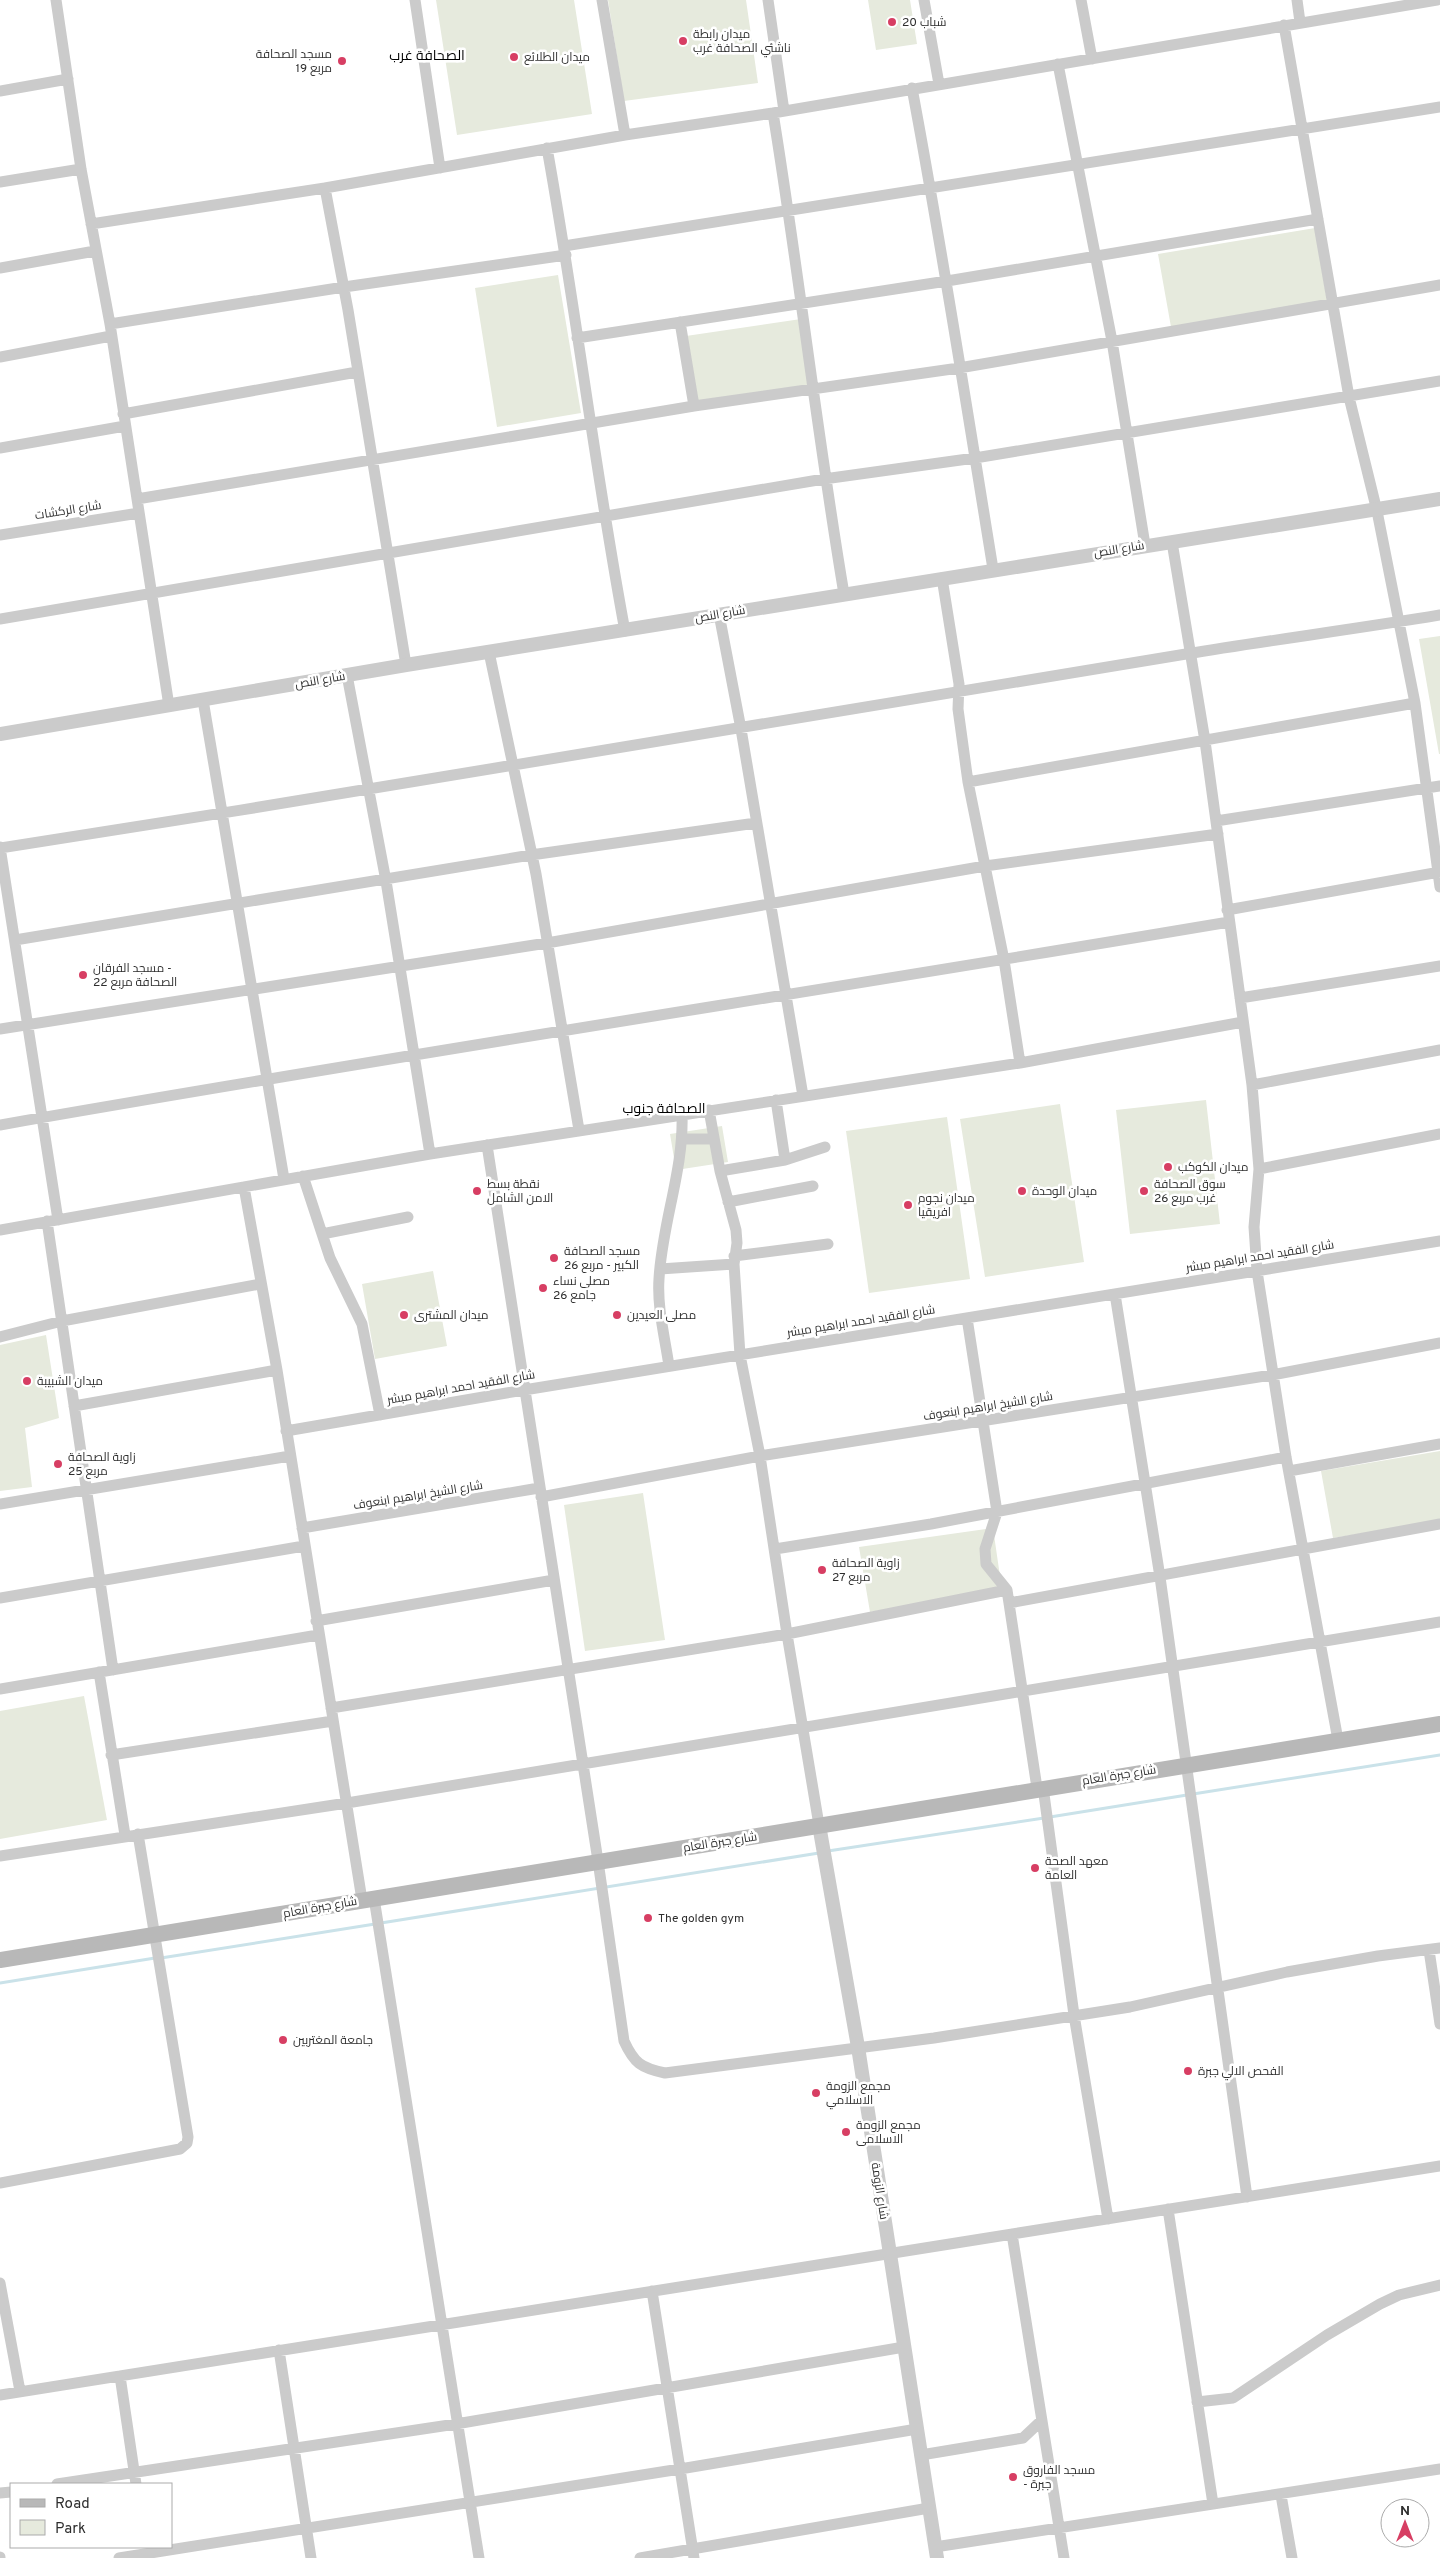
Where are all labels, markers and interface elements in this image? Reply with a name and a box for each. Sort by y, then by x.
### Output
place label: شباب 20 [902,15,946,31]
marker: شباب 20 [886,16,898,28]
place label: ميدان رابطة ناشئي الصحافة غرب [693,27,791,58]
marker: ميدان رابطة ناشئي الصحافة غرب [677,35,689,47]
place label: مسجد الصحافة مربع 19 [256,47,332,77]
district label: الصحافة غرب [389,48,465,65]
place label: ميدان الطلائع [524,50,590,66]
marker: ميدان الطلائع [508,51,520,63]
marker: مسجد الصحافة مربع 19 [336,55,348,67]
street label: شارع الركشات [34,498,103,524]
street label: شارع النص [1093,538,1146,562]
street label: شارع النص [694,603,747,627]
street label: شارع النص [294,669,347,693]
place label: مسجد الفرقان - الصحافة مربع 22 [93,961,177,991]
marker: مسجد الفرقان - الصحافة مربع 22 [77,969,89,981]
district label: الصحافة جنوب [622,1101,706,1118]
place label: ميدان الكوكب [1178,1160,1248,1176]
marker: ميدان الكوكب [1162,1161,1174,1173]
place label: نقطة بسط الامن الشامل [487,1177,553,1207]
place label: سوق الصحافة غرب مربع 26 [1154,1177,1226,1207]
place label: ميدان الوحدة [1032,1184,1097,1200]
marker: نقطة بسط الامن الشامل [471,1185,483,1197]
marker: ميدان الوحدة [1016,1185,1028,1197]
marker: سوق الصحافة غرب مربع 26 [1138,1185,1150,1197]
place label: ميدان نجوم افريقيا [918,1191,975,1221]
marker: ميدان نجوم افريقيا [902,1199,914,1211]
street label: شارع الفقيد احمد ابراهيم مبشر [1184,1237,1336,1277]
place label: مسجد الصحافة الكبير - مربع 26 [564,1244,640,1274]
marker: مسجد الصحافة الكبير - مربع 26 [548,1252,560,1264]
place label: مصلى نساء جامع 26 [553,1274,610,1304]
marker: مصلى نساء جامع 26 [537,1282,549,1294]
street label: شارع الفقيد احمد ابراهيم مبشر [785,1302,937,1342]
place label: ميدان المشترى [414,1308,489,1324]
place label: مصلى العيدين [627,1308,696,1324]
marker: ميدان المشترى [398,1309,410,1321]
marker: مصلى العيدين [611,1309,623,1321]
street label: شارع الفقيد احمد ابراهيم مبشر [385,1367,536,1409]
place label: ميدان الشبيبة [37,1374,103,1390]
marker: ميدان الشبيبة [21,1375,33,1387]
street label: شارع الشيخ ابراهيم ابنعوف [922,1389,1054,1425]
place label: زاوية الصحافة مربع 25 [68,1450,136,1480]
marker: زاوية الصحافة مربع 25 [52,1458,64,1470]
street label: شارع الشيخ ابراهيم ابنعوف [352,1478,484,1514]
place label: زاوية الصحافة مربع 27 [832,1556,900,1586]
marker: زاوية الصحافة مربع 27 [816,1564,828,1576]
street label: شارع جبرة العام [1081,1762,1157,1790]
street label: شارع جبرة العام [682,1829,758,1857]
place label: معهد الصحة العامة [1045,1854,1108,1884]
marker: معهد الصحة العامة [1029,1862,1041,1874]
street label: شارع جبرة العام [282,1894,359,1922]
place label: The golden gym [658,1911,744,1927]
marker: The golden gym [642,1912,654,1924]
place label: جامعة المغتربين [293,2033,373,2049]
marker: جامعة المغتربين [277,2034,289,2046]
place label: الفحص الالي جبرة [1198,2064,1284,2081]
marker: الفحص الالي جبرة [1182,2065,1194,2077]
place label: مجمع الزومة الاسلامي [826,2079,891,2110]
marker: مجمع الزومة الاسلامي [810,2087,822,2099]
place label: مجمع الزومة الاسلامى [856,2118,921,2148]
marker: مجمع الزومة الاسلامى [840,2126,852,2138]
street label: شارع الزومة [867,2162,891,2221]
place label: مسجد الفاروق - جبرة [1023,2463,1095,2493]
marker: مسجد الفاروق - جبرة [1007,2471,1019,2483]
legend [10,2483,172,2548]
text: Road [55,2495,90,2514]
north arrow [1380,2498,1430,2548]
text: N [1400,2503,1410,2520]
text: Park [55,2520,86,2539]

